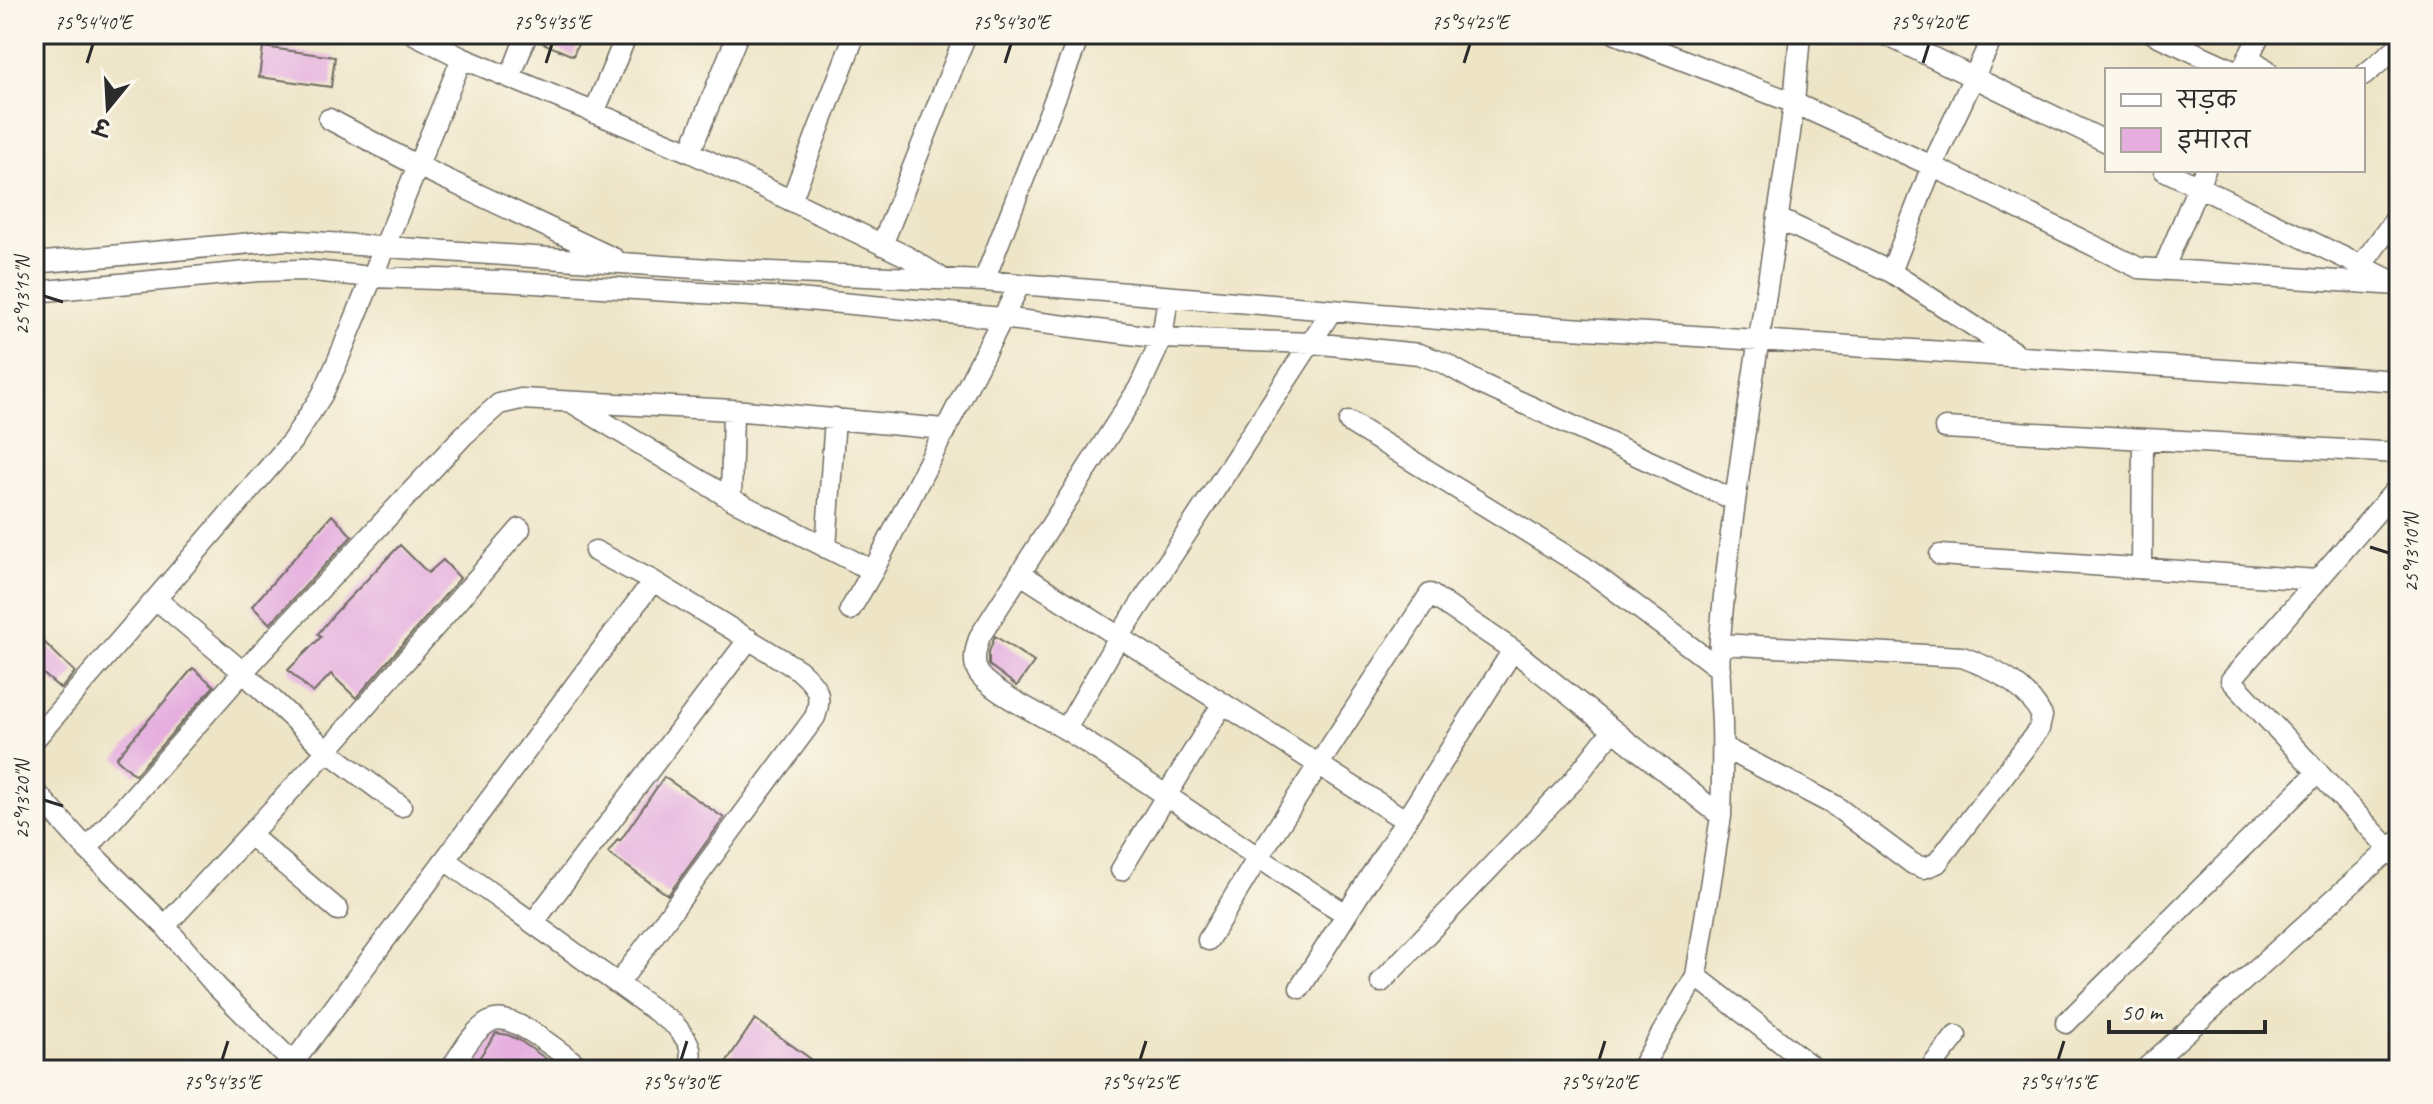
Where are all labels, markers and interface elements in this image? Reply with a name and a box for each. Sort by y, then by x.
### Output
text: 75°54'40"E [54,10,134,35]
text: 75°54'35"E [513,10,593,35]
text: 75°54'30"E [972,10,1052,35]
text: 75°54'25"E [1431,10,1511,35]
text: 75°54'20"E [1890,10,1970,35]
north arrow [68,68,148,148]
legend [2105,68,2365,172]
text: सड़क [2175,85,2238,115]
text: उ [89,110,115,142]
text: इमारत [2177,125,2252,155]
text: 25°13'15"N [10,254,35,335]
text: 25°13'10"N [2399,511,2424,592]
text: 25°13'20"N [10,758,35,839]
scale bar [2109,984,2265,1034]
text: 50 m [2121,997,2164,1027]
text: 75°54'35"E [183,1070,263,1095]
text: 75°54'30"E [642,1070,722,1095]
text: 75°54'25"E [1101,1070,1181,1095]
text: 75°54'20"E [1560,1070,1640,1095]
text: 75°54'15"E [2019,1070,2099,1095]

